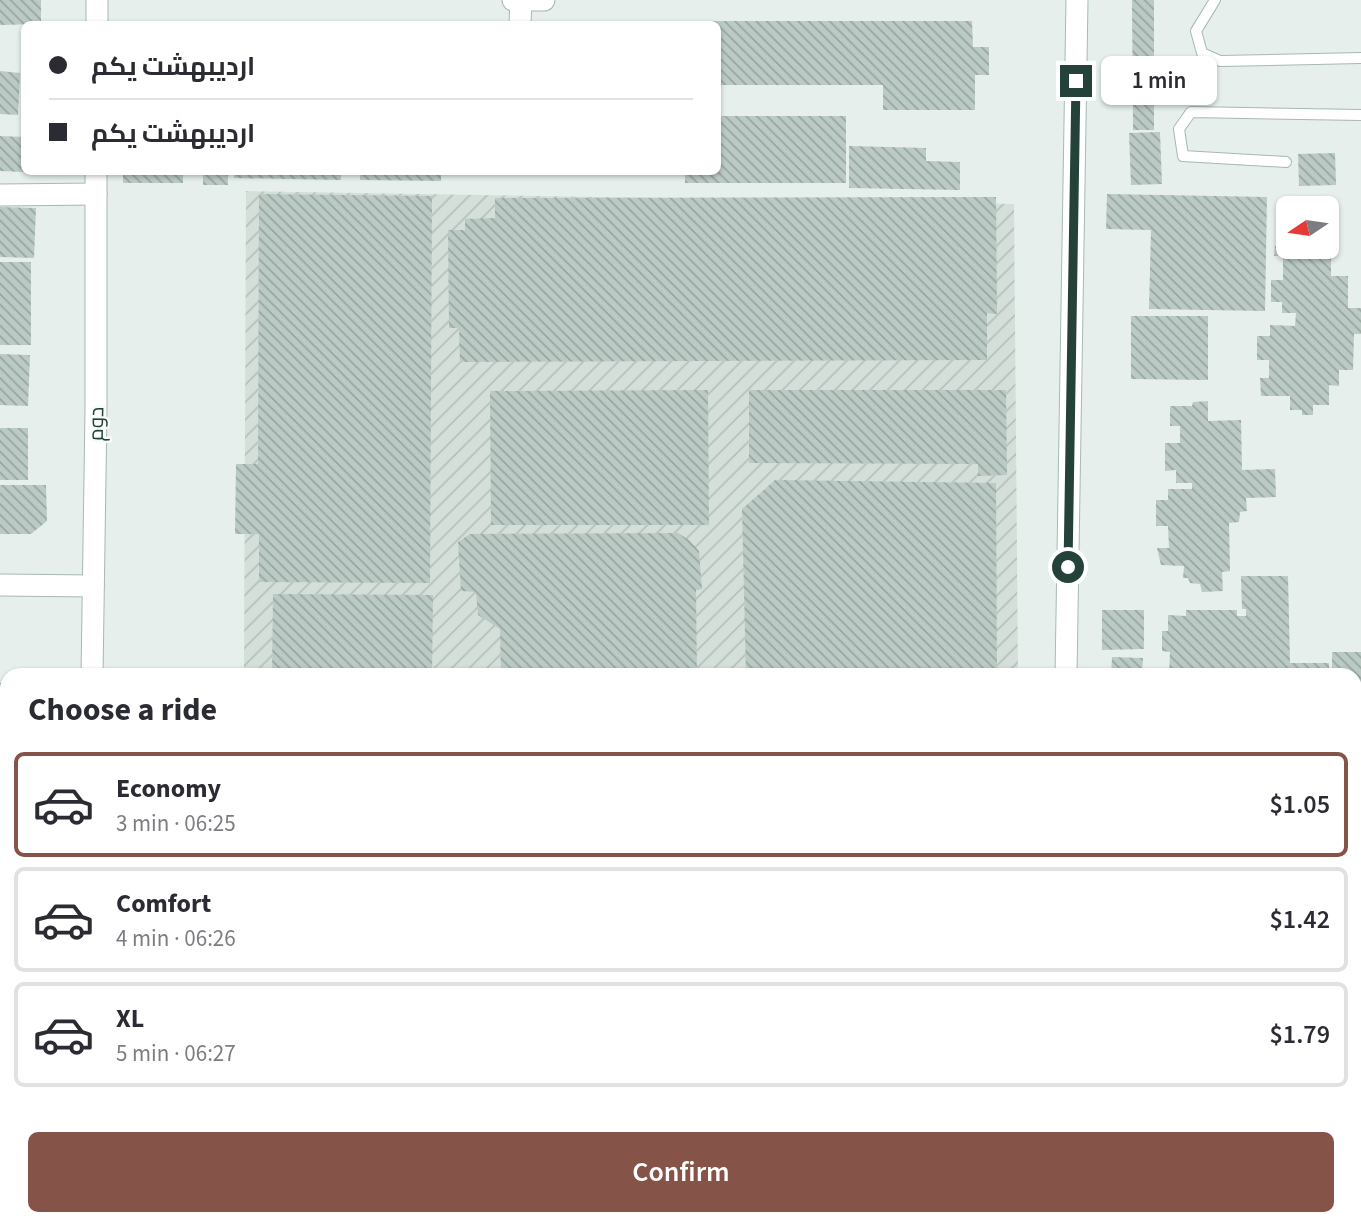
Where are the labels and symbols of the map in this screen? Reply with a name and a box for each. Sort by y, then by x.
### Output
callout: 1 min [1100,56,1216,106]
route end [1060,65,1092,97]
north arrow [1276,196,1339,259]
street label: دوم [81,406,111,442]
route start [1052,551,1084,583]

